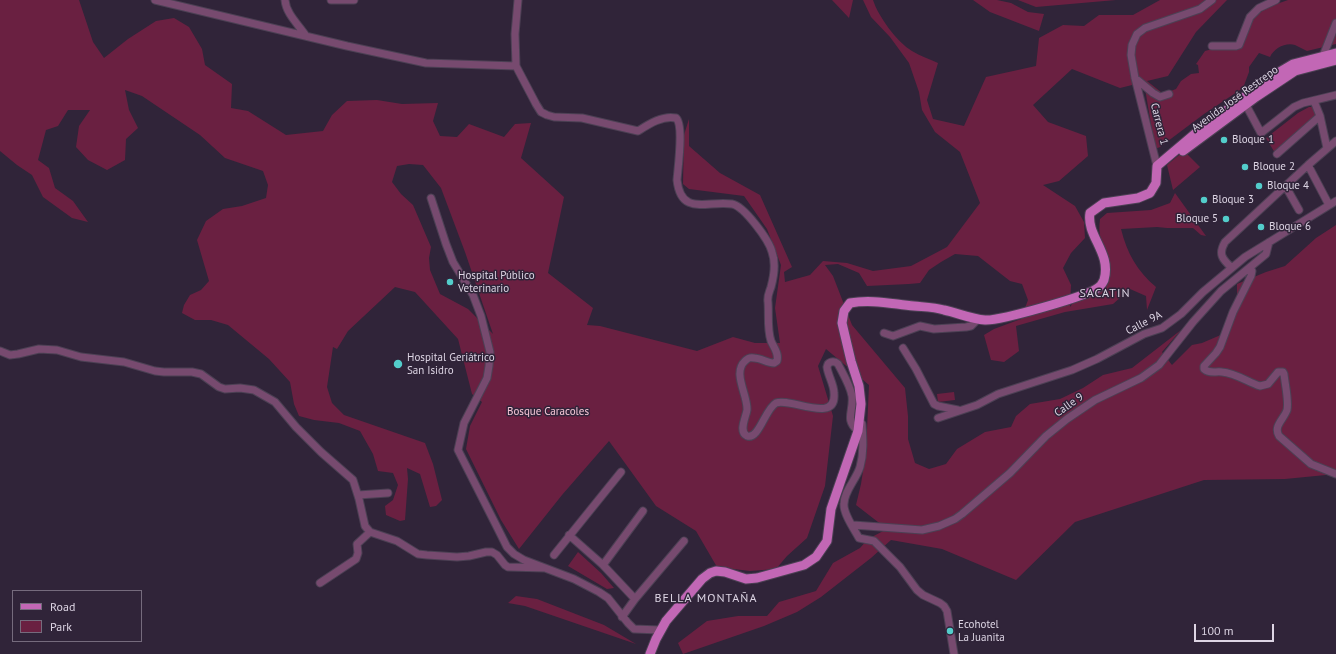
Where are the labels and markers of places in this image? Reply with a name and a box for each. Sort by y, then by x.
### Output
place label: Bloque 1 [1232,133,1274,147]
marker: Bloque 1 [1219,135,1229,145]
place label: Bloque 2 [1253,160,1295,174]
marker: Bloque 2 [1240,162,1250,172]
place label: Bloque 4 [1267,179,1309,193]
marker: Bloque 4 [1254,181,1264,191]
place label: Bloque 3 [1212,193,1254,207]
marker: Bloque 3 [1199,195,1209,205]
place label: Bloque 5 [1176,212,1218,226]
marker: Bloque 5 [1221,214,1231,224]
place label: Bloque 6 [1269,220,1311,234]
marker: Bloque 6 [1256,222,1266,232]
place label: Hospital Público Veterinario [458,269,535,295]
marker: Hospital Público Veterinario [445,277,455,287]
place label: Hospital Geriátrico San Isidro [407,351,495,377]
marker: Hospital Geriátrico San Isidro [392,358,404,370]
place label: Ecohotel La Juanita [958,618,1005,644]
marker: Ecohotel La Juanita [945,626,955,636]

